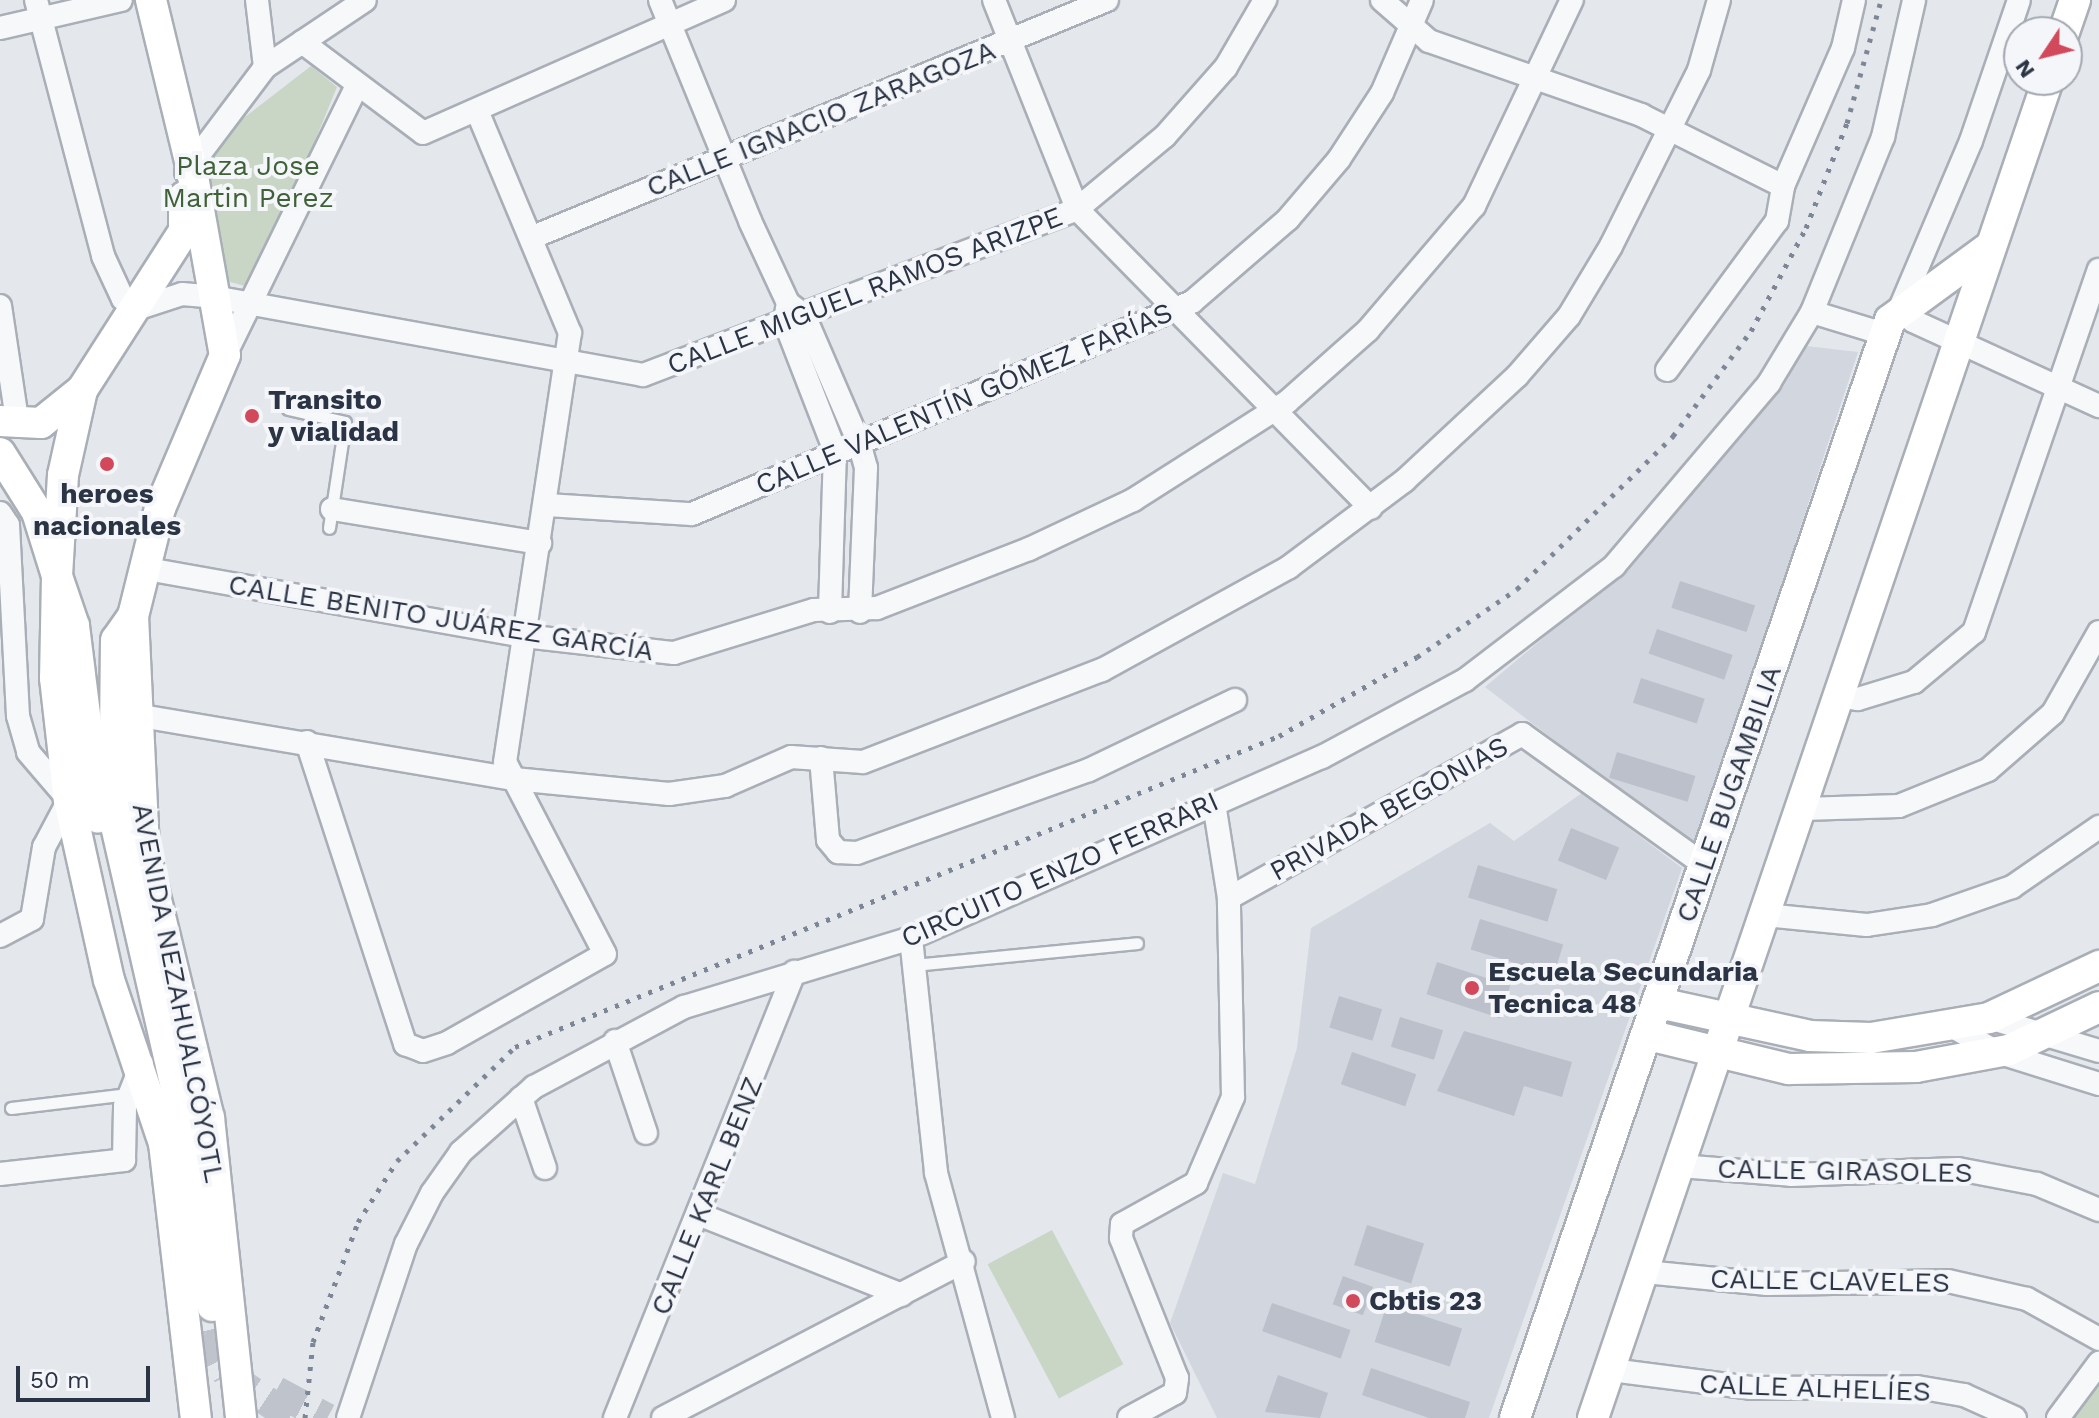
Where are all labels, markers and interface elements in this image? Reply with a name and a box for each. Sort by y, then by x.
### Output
north arrow [2003,16,2083,96]
street label: CALLE IGNACIO ZARAGOZA [642,34,1000,204]
text: N [2010,55,2039,83]
park label: Plaza Jose Martin Perez [162,149,334,215]
street label: CALLE MIGUEL RAMOS ARIZPE [662,200,1068,382]
street label: CALLE VALENTÍN GÓMEZ FARÍAS [750,295,1178,503]
place label: Transito y vialidad [268,383,400,449]
marker: Transito y vialidad [243,407,261,425]
marker: heroes nacionales [98,455,116,473]
place label: heroes nacionales [33,477,181,543]
street label: CALLE BENITO JUÁREZ GARCÍA [226,568,656,668]
street label: CALLE BUGAMBILIA [1669,661,1789,927]
street label: PRIVADA BEGONIAS [1263,729,1515,889]
street label: CIRCUITO ENZO FERRARI [896,785,1224,955]
street label: AVENIDA NEZAHUALCÓYOTL [125,800,231,1186]
place label: Escuela Secundaria Tecnica 48 [1488,955,1759,1021]
marker: Escuela Secundaria Tecnica 48 [1463,979,1481,997]
street label: CALLE KARL BENZ [644,1072,770,1320]
street label: CALLE GIRASOLES [1717,1152,1973,1190]
street label: CALLE CLAVELES [1710,1262,1950,1300]
place label: Cbtis 23 [1369,1284,1482,1318]
marker: Cbtis 23 [1344,1292,1362,1310]
scale bar [20,1350,154,1400]
text: 50 m [30,1366,90,1394]
street label: CALLE ALHELÍES [1698,1367,1932,1409]

